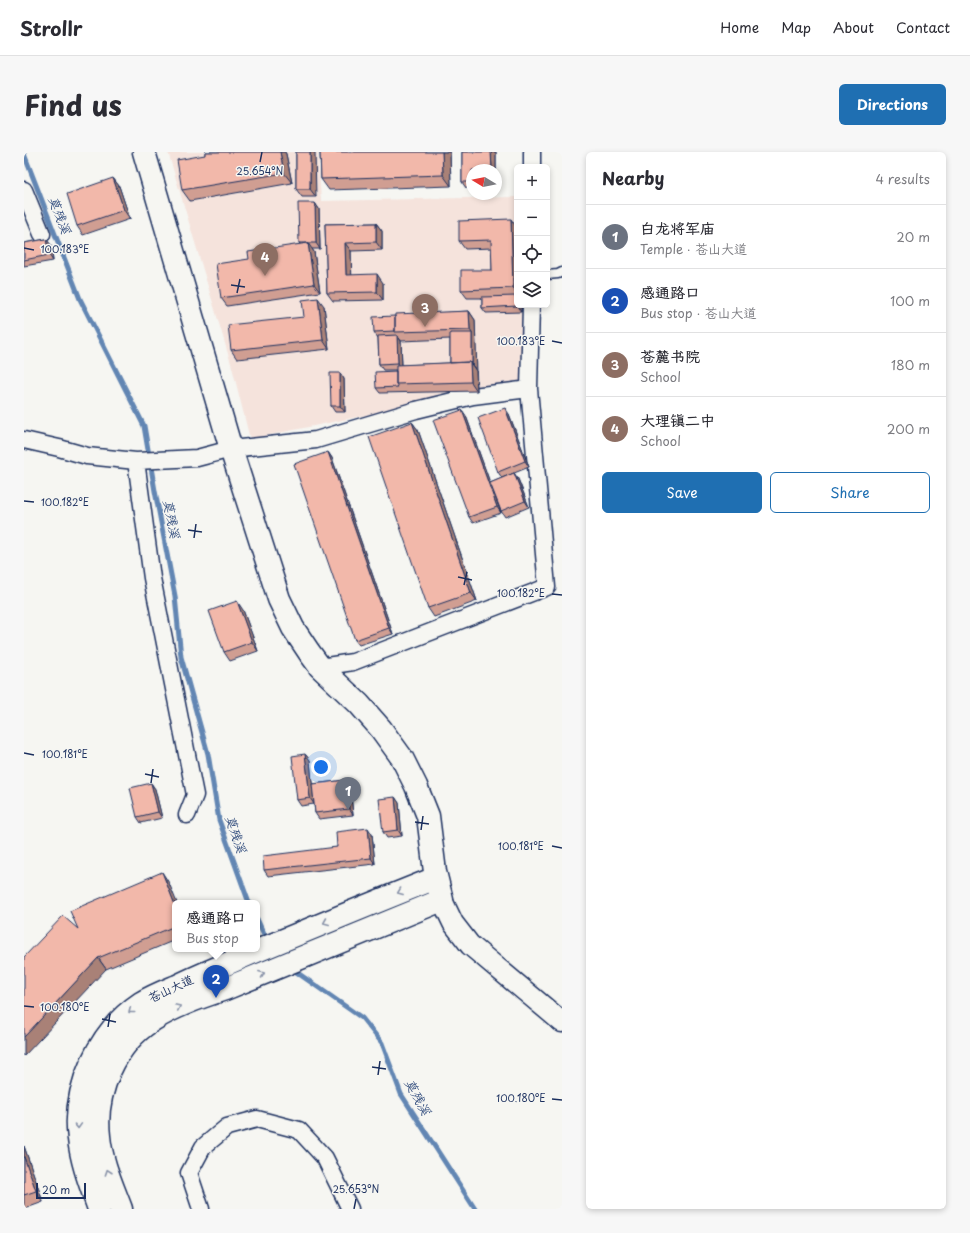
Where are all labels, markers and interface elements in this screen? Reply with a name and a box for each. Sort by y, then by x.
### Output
text: Strollr [20,14,83,42]
text: Home [720,17,759,38]
text: Map [781,17,811,38]
text: About [833,17,874,38]
text: Contact [896,17,950,38]
text: Find us [24,83,122,126]
button: Directions [839,84,946,125]
text: 25.654°N [237,163,284,178]
north arrow [466,164,502,200]
map controls [514,164,550,308]
button: + [514,164,550,200]
text: Nearby [602,165,664,191]
text: 4 results [876,169,930,188]
water label: 莫残溪 [45,193,77,237]
button: − [514,200,550,236]
text: 白龙将军庙 [640,216,715,239]
text: 1 [612,227,618,246]
text: 20 m [896,227,930,246]
button: locate [514,236,550,272]
text: Temple · 苍山大道 [640,239,747,258]
text: 100.183°E [41,241,89,256]
pin: 4 [252,243,278,276]
button: layers [514,272,550,308]
text: 感通路口 [640,280,700,303]
text: 2 [610,291,620,310]
text: 100 m [890,291,930,310]
pin: 3 [412,294,438,327]
text: Bus stop · 苍山大道 [640,303,757,322]
text: 100.183°E [497,333,545,348]
text: 苍麓书院 [640,344,700,367]
text: 3 [611,355,619,374]
text: 180 m [891,355,930,374]
text: School [640,367,681,386]
text: 大理镇二中 [640,408,715,431]
text: 4 [611,419,619,438]
text: 200 m [887,419,930,438]
text: School [640,431,681,450]
button: Save [602,472,762,513]
button: Share [770,472,930,513]
text: 100.182°E [41,494,89,509]
water label: 莫残溪 [159,498,186,541]
text: 100.182°E [497,585,545,600]
text: 100.181°E [42,746,88,761]
your location [311,757,331,777]
pin: 1 [335,777,361,810]
water label: 莫残溪 [221,812,252,856]
text: 100.181°E [498,838,544,853]
one-way arrow [397,888,404,896]
popup [172,900,260,952]
text: 感通路口 [186,905,246,928]
one-way arrow [322,918,329,926]
text: Bus stop [186,928,239,947]
pin: 2 [203,965,229,998]
street label: 苍山大道 [145,970,196,1006]
one-way arrow [257,971,265,979]
text: 100.180°E [40,999,90,1014]
one-way arrow [174,1004,181,1012]
one-way arrow [128,1007,135,1014]
water label: 莫残溪 [401,1075,437,1119]
text: 100.180°E [496,1090,546,1105]
one-way arrow [74,1123,83,1129]
one-way arrow [104,1169,113,1176]
scale bar [36,1181,86,1200]
text: 20 m [42,1181,70,1198]
text: 25.653°N [333,1181,379,1196]

